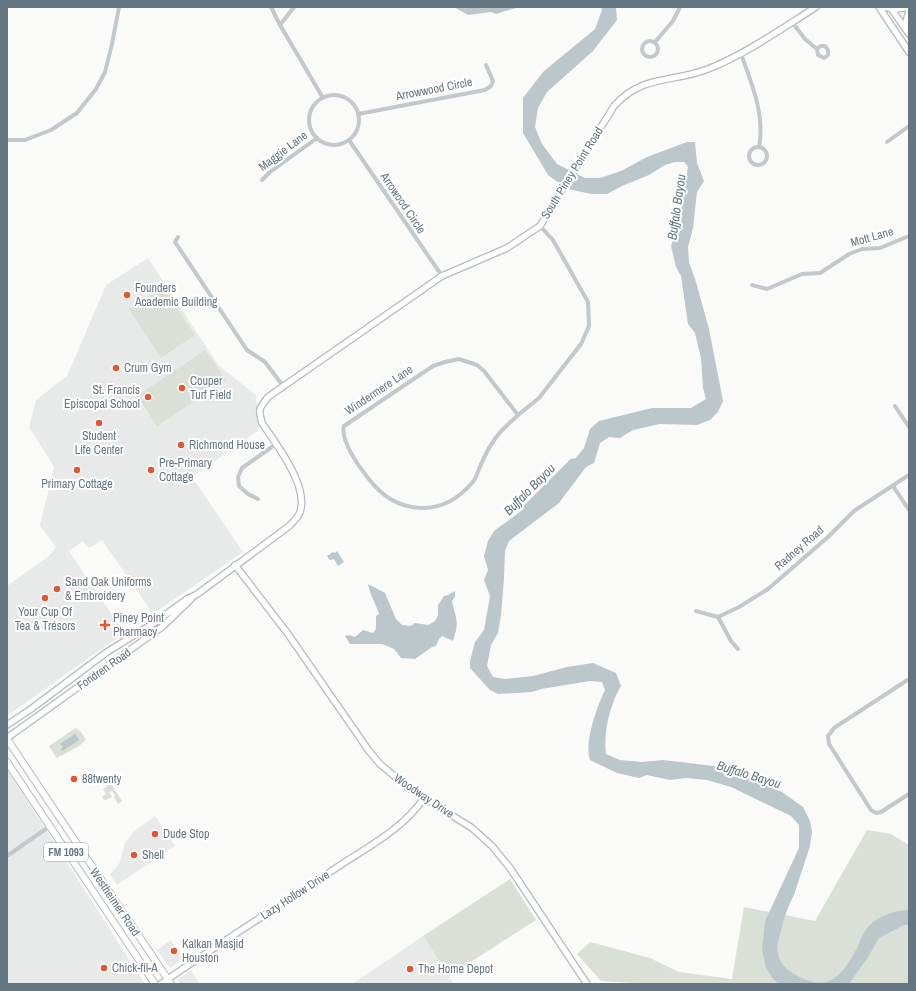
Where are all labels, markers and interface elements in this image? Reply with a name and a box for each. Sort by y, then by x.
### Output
street label: Arrowwood Circle [393,74,474,104]
street label: South Piney Point Road [537,124,607,222]
street label: Maggie Lane [255,127,311,175]
street label: Arrowood Circle [376,168,429,237]
water label: Buffalo Bayou [663,173,690,241]
street label: Mott Lane [849,223,895,251]
place label: Founders Academic Building [134,280,218,310]
marker: Founders Academic Building [122,290,132,300]
place label: Crum Gym [124,360,172,376]
street label: Windermere Lane [342,361,416,419]
marker: Crum Gym [111,363,121,373]
place label: Couper Turf Field [190,373,231,403]
place label: St. Francis Episcopal School [64,382,140,412]
marker: Couper Turf Field [177,383,187,393]
marker: St. Francis Episcopal School [143,392,153,402]
marker: Student Life Center [94,418,104,428]
place label: Student Life Center [75,428,124,458]
place label: Richmond House [189,437,265,453]
marker: Richmond House [176,440,186,450]
place label: Pre-Primary Cottage [159,455,212,485]
water label: Buffalo Bayou [500,460,559,519]
marker: Primary Cottage [72,465,82,475]
marker: Pre-Primary Cottage [146,465,156,475]
place label: Primary Cottage [41,476,113,492]
street label: Radney Road [771,522,827,574]
place label: Sand Oak Uniforms & Embroidery [65,574,151,604]
marker: Sand Oak Uniforms & Embroidery [52,584,62,594]
marker: Your Cup Of Tea & Trésors [40,593,50,603]
place label: Your Cup Of Tea & Trésors [15,604,75,634]
place label: Piney Point Pharmacy [113,610,164,640]
marker: Piney Point Pharmacy [100,620,110,630]
street label: Fondren Road [74,645,134,693]
water label: Buffalo Bayou [715,757,783,792]
street label: Woodway Drive [391,770,457,822]
place label: 88twenty [82,771,121,787]
marker: 88twenty [69,774,79,784]
place label: Dude Stop [163,826,210,842]
marker: Dude Stop [150,829,160,839]
road number: FM 1093 [44,843,88,861]
place label: Shell [142,847,164,863]
marker: Shell [129,850,139,860]
street label: Westheimer Road [86,865,144,939]
street label: Lazy Hollow Drive [257,867,333,923]
place label: Kalkan Masjid Houston [182,936,244,966]
marker: Kalkan Masjid Houston [169,946,179,956]
place label: Chick-fil-A [112,960,158,976]
place label: The Home Depot [418,961,493,977]
marker: Chick-fil-A [99,963,109,973]
marker: The Home Depot [405,964,415,974]

